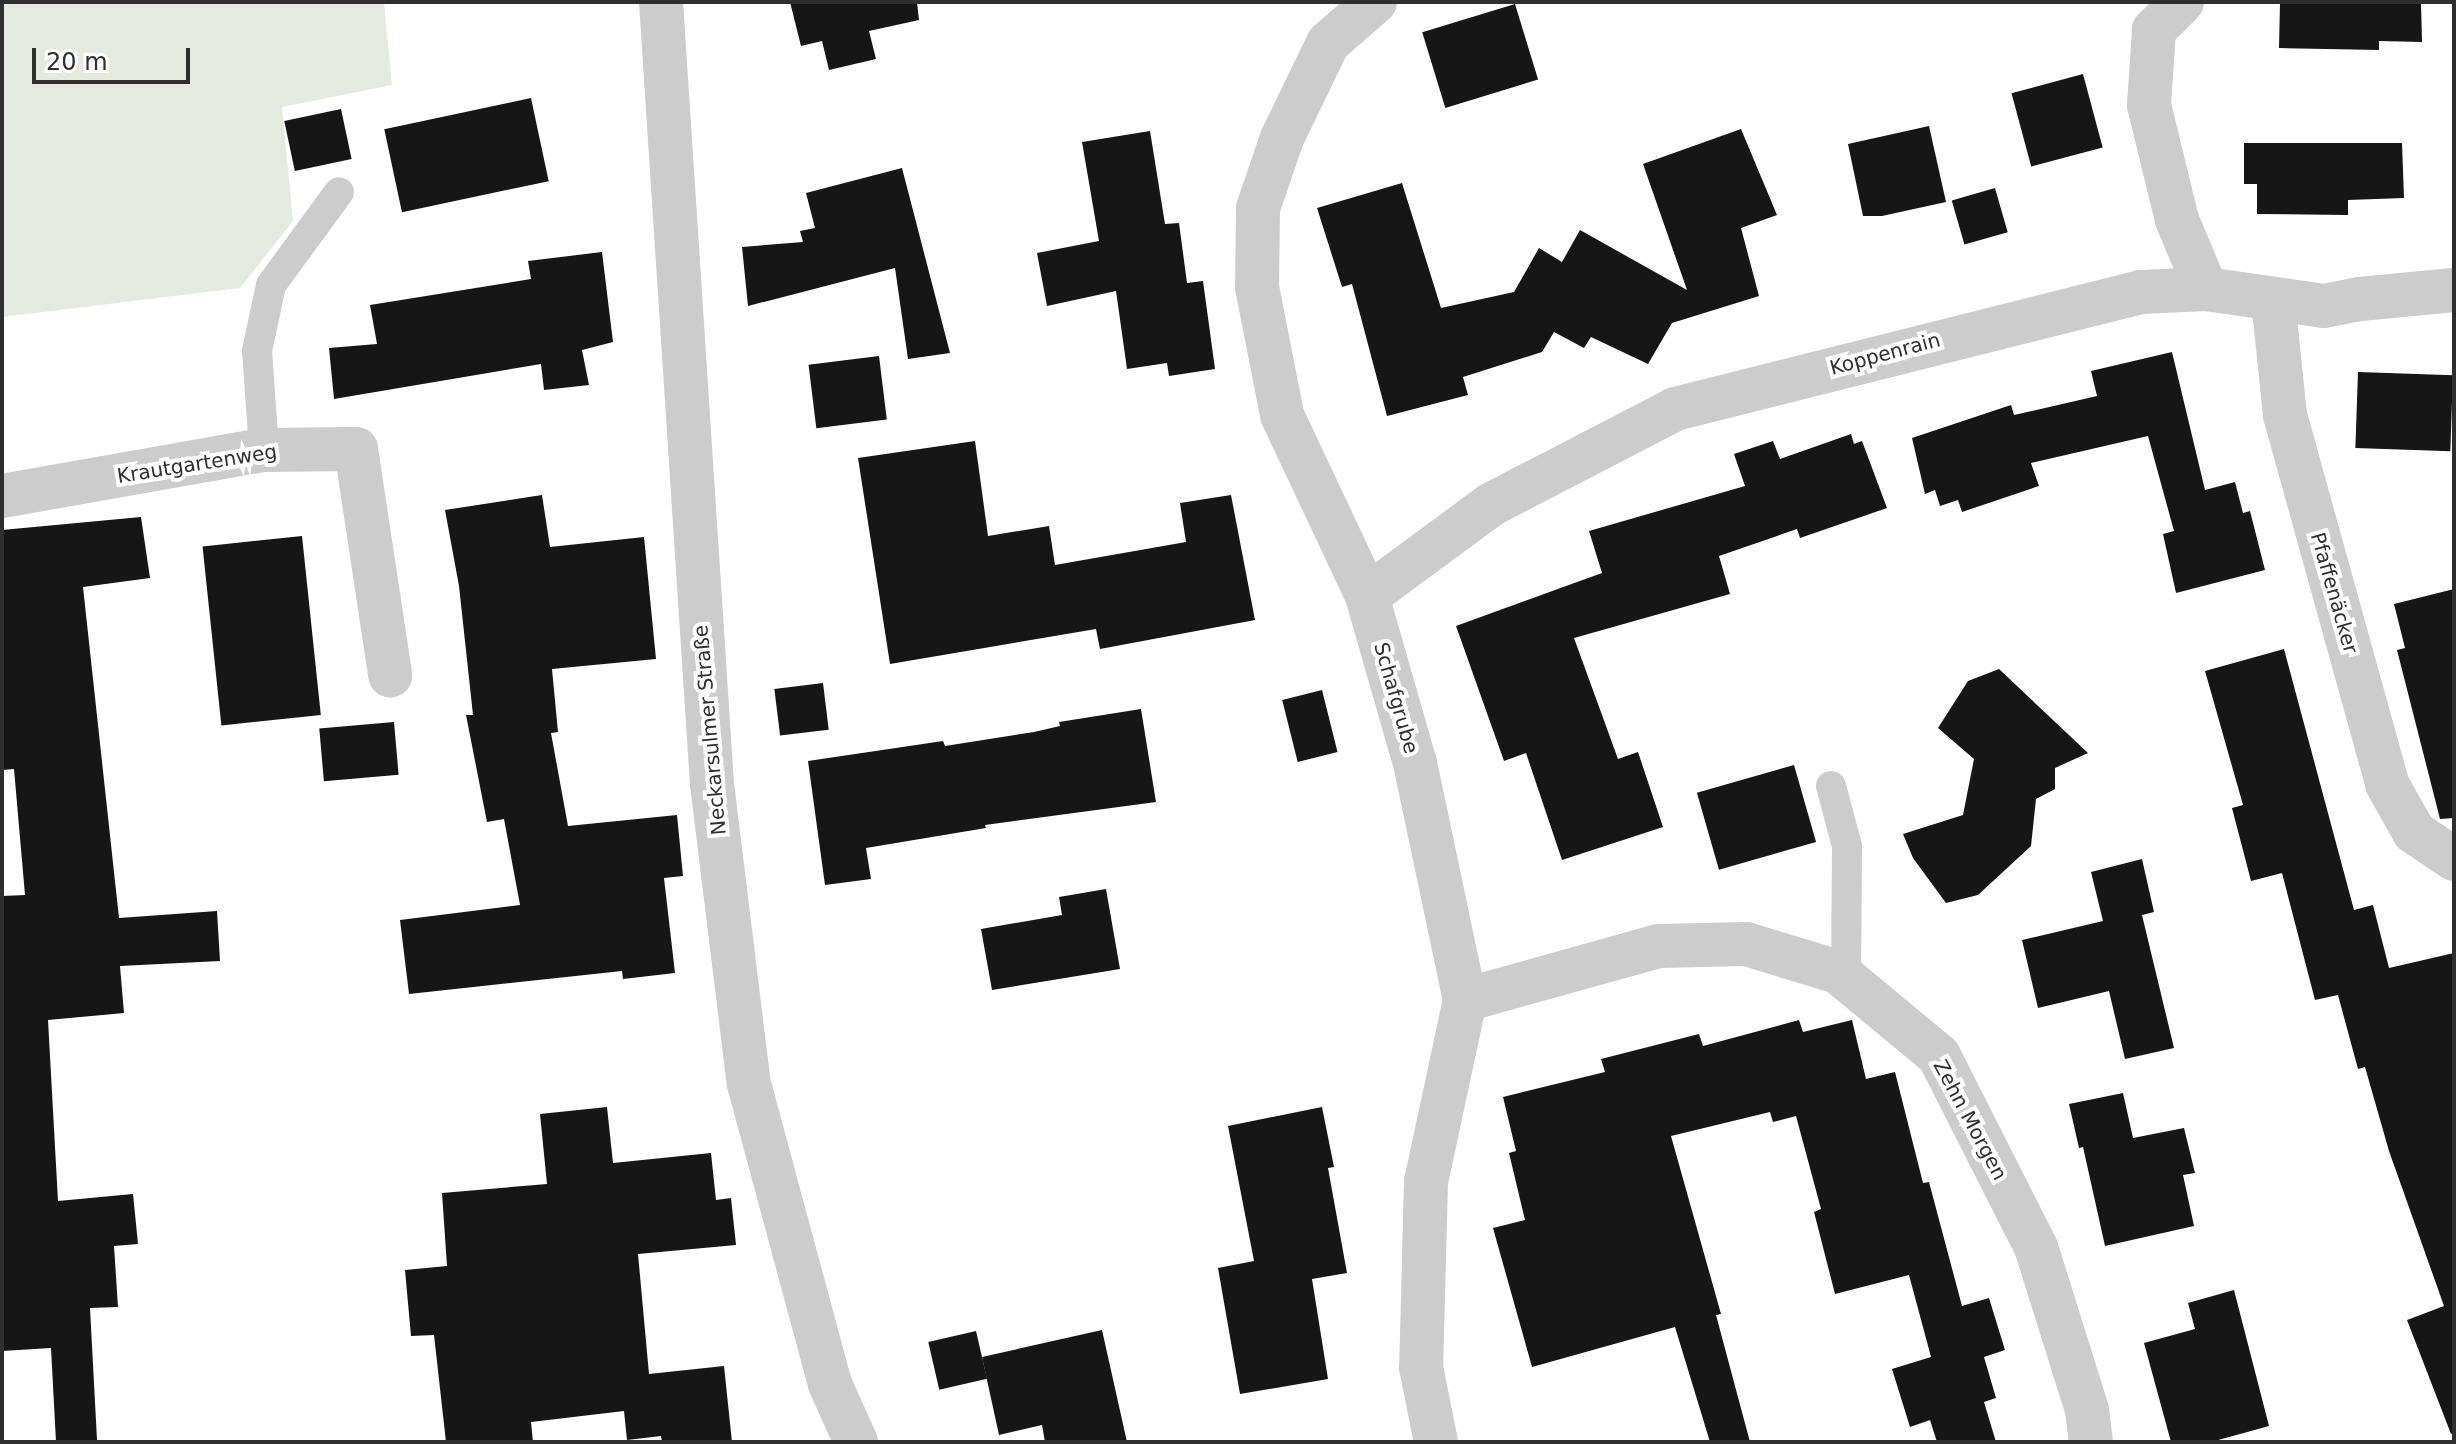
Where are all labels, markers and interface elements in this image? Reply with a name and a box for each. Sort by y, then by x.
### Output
scale bar [36,32,194,82]
text: 20 m [46,48,108,76]
street label: Koppenrain [1827,328,1943,380]
street label: Krautgartenweg [115,440,279,488]
street label: Pfaffenäcker [2305,530,2363,656]
street label: Neckarsulmer Straße [689,624,731,836]
street label: Schafgrube [1369,640,1423,756]
street label: Zehn Morgen [1928,1056,2012,1184]

